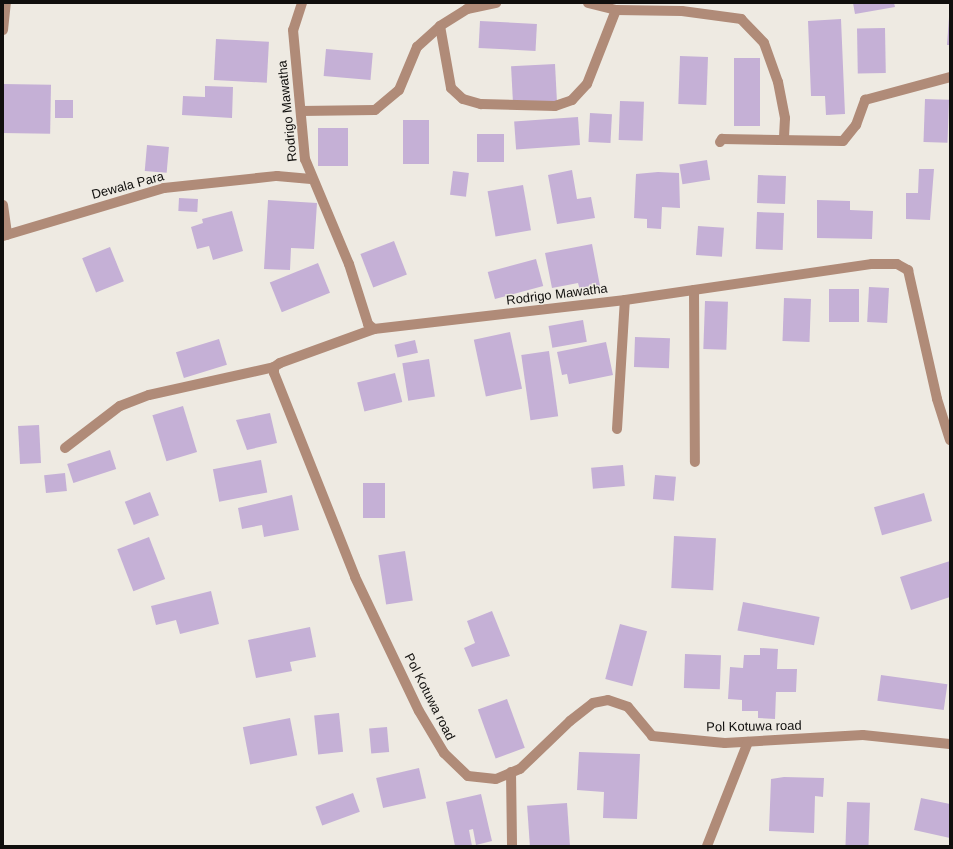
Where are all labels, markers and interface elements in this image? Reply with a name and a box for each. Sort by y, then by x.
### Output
street label: Rodrigo Mawatha [275,60,301,162]
street label: Dewala Para [90,169,166,203]
street label: Rodrigo Mawatha [505,281,609,309]
street label: Pol Kotuwa road [400,651,458,743]
street label: Pol Kotuwa road [706,718,802,736]

